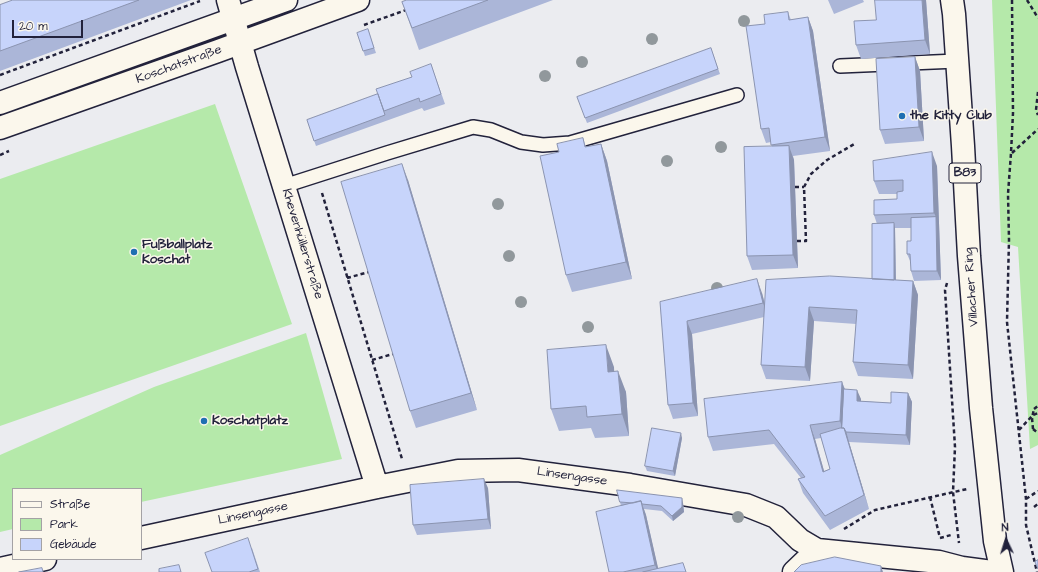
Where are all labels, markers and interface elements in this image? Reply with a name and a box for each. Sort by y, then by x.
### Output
scale bar [14,12,85,38]
text: 20 m [19,18,48,35]
street label: Koschatstraße [134,42,224,88]
place label: the Kitty Club [910,108,992,124]
marker: the Kitty Club [897,111,907,121]
road number: B83 [949,163,981,183]
street label: Khevenhüllerstraße [278,187,326,301]
place label: Fußballplatz Koschat [142,237,212,268]
marker: Fußballplatz Koschat [129,247,139,257]
street label: Villacher Ring [961,247,983,327]
place label: Koschatplatz [212,413,288,429]
marker: Koschatplatz [199,416,209,426]
street label: Linsengasse [536,464,608,490]
legend [12,488,142,560]
text: Straße [50,496,90,513]
street label: Linsengasse [217,499,289,529]
text: Park [50,516,78,533]
north arrow [986,520,1026,560]
text: N [1001,520,1009,535]
text: Gebäude [50,536,96,553]

